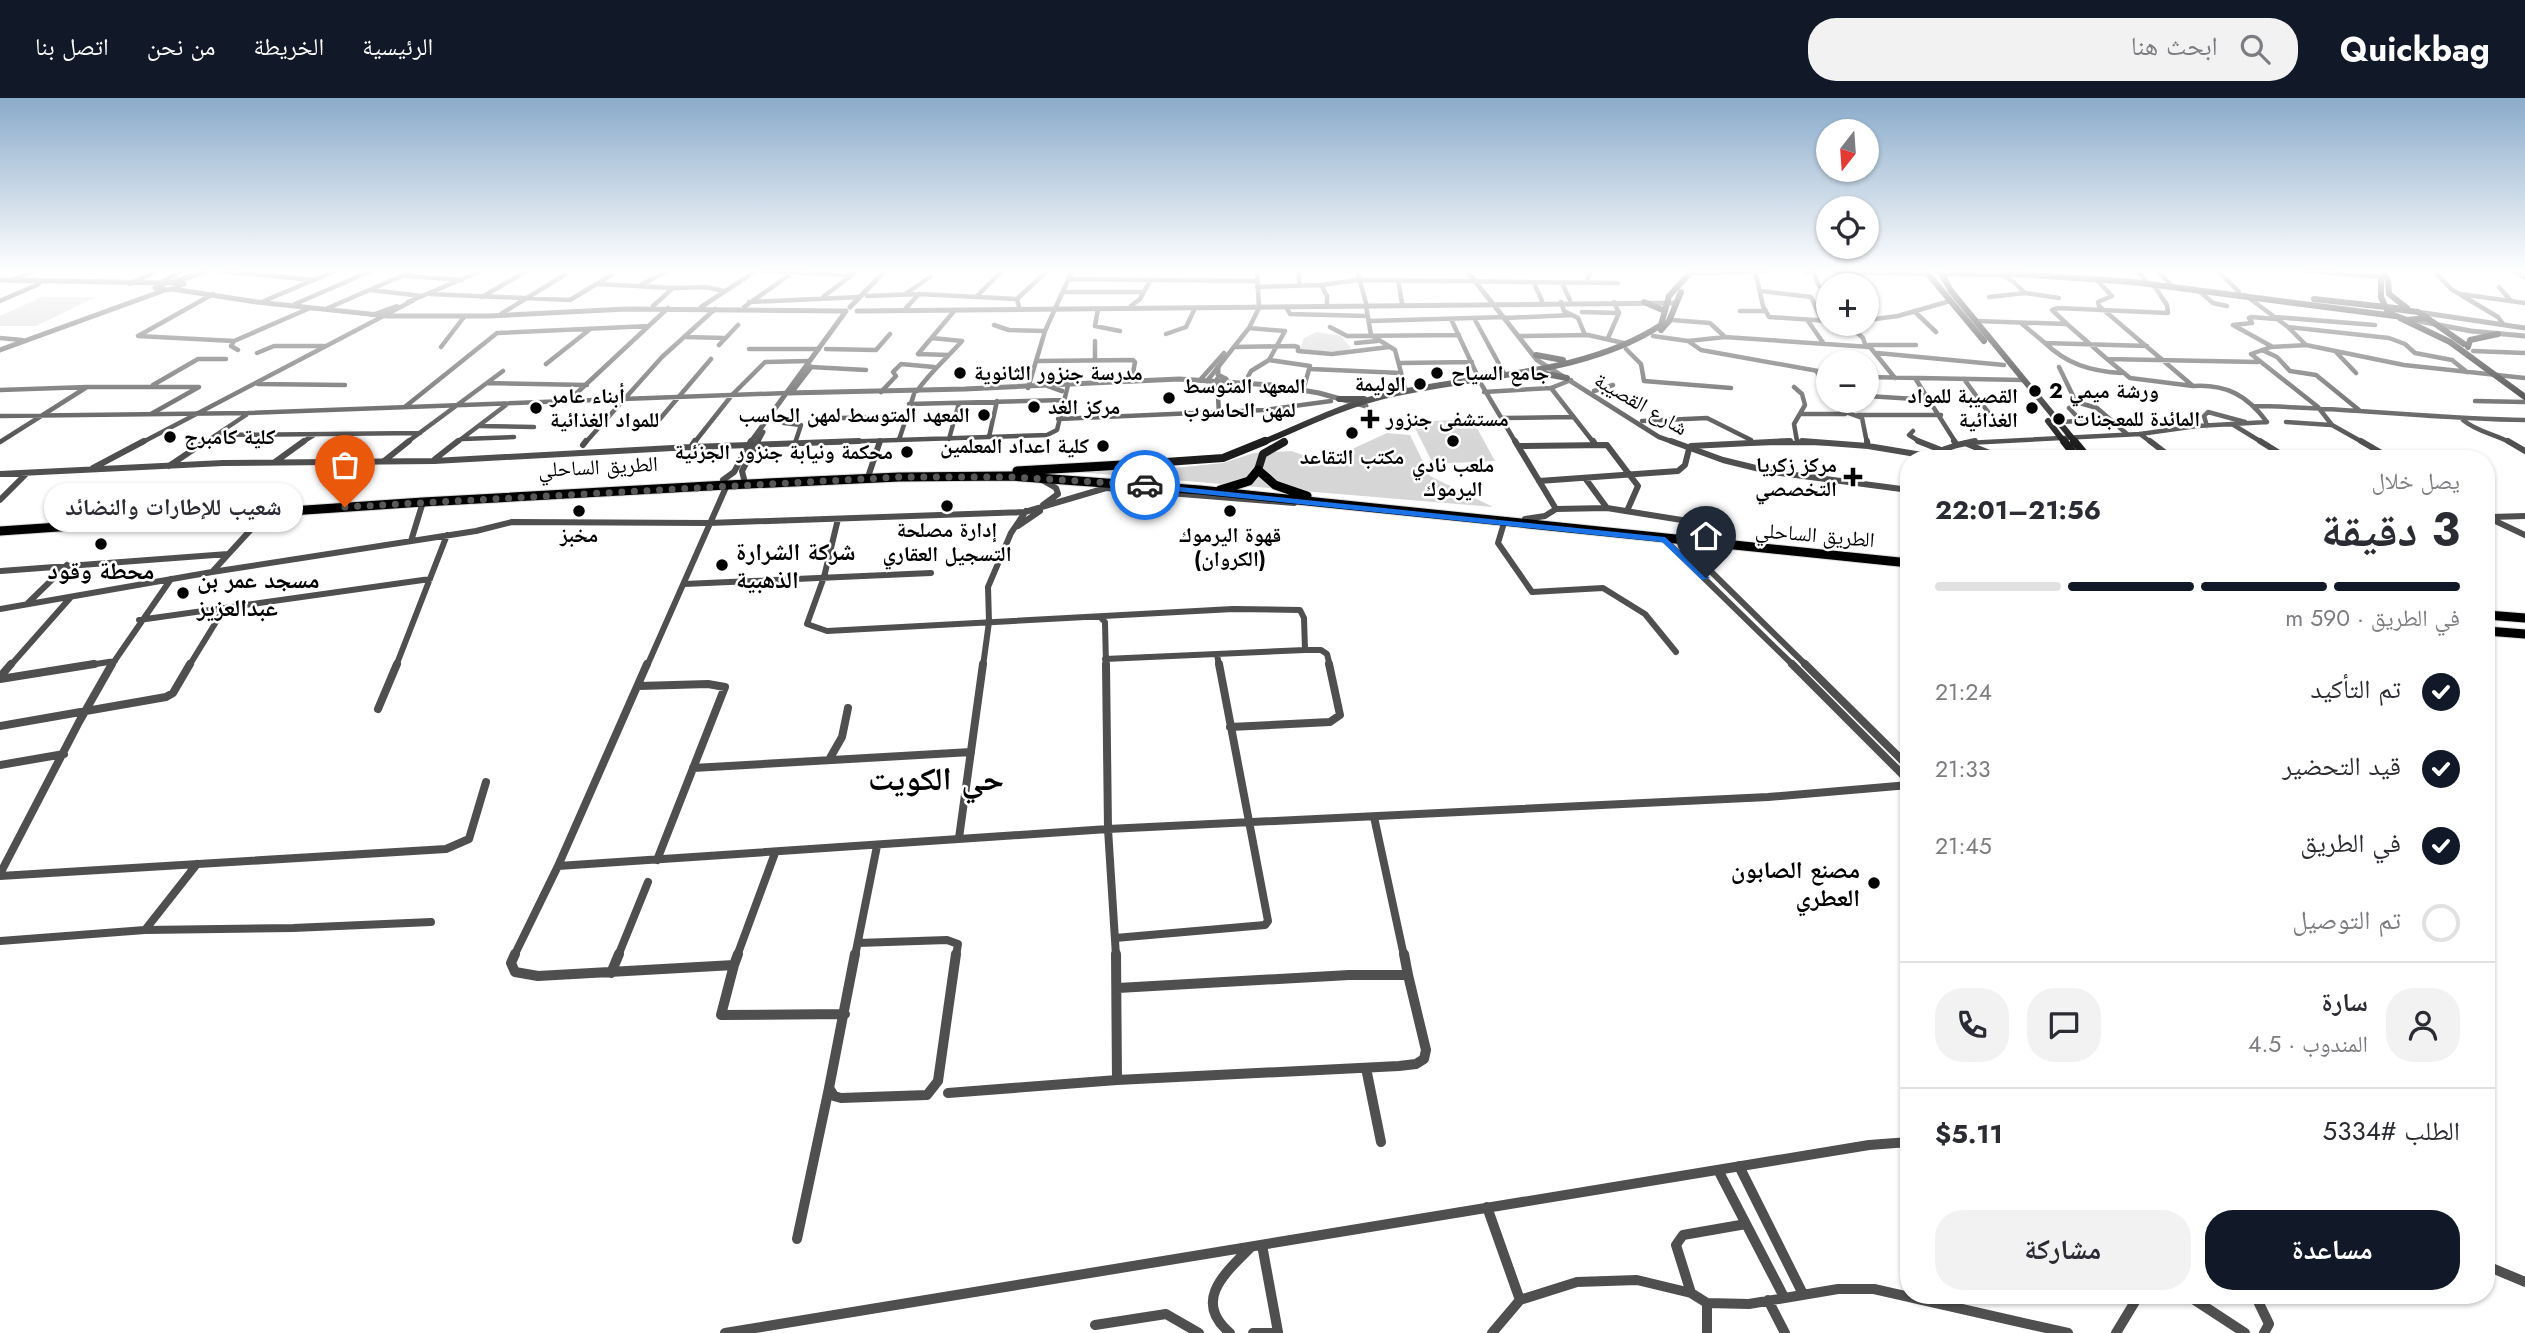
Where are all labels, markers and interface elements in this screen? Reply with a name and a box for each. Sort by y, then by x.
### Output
search box [1808,18,2298,81]
text: Quickbag [2340,26,2490,73]
text: ابحث هنا [2131,27,2218,65]
text: اتصل بنا [35,29,109,64]
text: من نحن [147,29,216,64]
text: الخريطة [254,29,324,64]
text: الرئيسية [362,29,433,64]
icon: search [2236,30,2274,68]
north arrow [1816,119,1880,182]
map controls [1816,119,1879,413]
button: locate [1816,196,1879,259]
button: + [1816,273,1879,336]
button: − [1816,350,1879,413]
place label: مدرسة جنزور الثانوية [974,358,1143,388]
place label: جامع السياح [1451,358,1549,388]
marker: مدرسة جنزور الثانوية [952,365,968,381]
marker: جامع السياح [1429,365,1445,381]
street label: شارع القصيبة [1589,365,1693,443]
place label: الوليمة [1355,369,1406,399]
place label: المعهد المتوسط لمهن الحاسوب [1183,371,1306,425]
marker: الوليمة [1412,376,1428,392]
place label: ورشة ميمي 2 [2049,376,2159,407]
place label: أبناء عامر للمواد الغذائية [549,381,659,435]
place label: القصيبة للمواد الغذائية [1908,381,2018,435]
marker: ورشة ميمي 2 [2027,383,2043,399]
marker: المعهد المتوسط لمهن الحاسوب [1161,390,1177,406]
place label: مركز الغد [1048,392,1120,422]
marker: مركز الغد [1026,399,1042,415]
marker: أبناء عامر للمواد الغذائية [528,400,544,416]
place label: المعهد المتوسط لمهن الحاسب [738,400,970,430]
marker: القصيبة للمواد الغذائية [2024,400,2040,416]
place label: مستشفى جنزور [1385,404,1509,434]
place label: المائدة للمعجنات [2073,404,2200,434]
marker: المعهد المتوسط لمهن الحاسب [976,407,992,423]
marker: مستشفى جنزور [1360,409,1380,429]
marker: المائدة للمعجنات [2051,411,2067,427]
place label: كلية كامبرج [184,422,276,452]
marker: مكتب التقاعد [1344,425,1360,441]
marker: كلية كامبرج [162,429,178,445]
place label: كلية اعداد المعلمين [940,431,1089,461]
marker: ملعب نادي اليرموك [1445,433,1461,449]
pin [315,435,375,507]
place label: محكمة ونيابة جنزور الجزئية [675,437,893,467]
marker: كلية اعداد المعلمين [1095,438,1111,454]
place label: مكتب التقاعد [1300,442,1404,472]
marker: محكمة ونيابة جنزور الجزئية [899,444,915,460]
icon: bag [326,446,364,484]
street label: الطريق الساحلي [537,449,659,486]
courier [1110,450,1180,520]
place label: ملعب نادي اليرموك [1412,450,1494,504]
place label: مركز زكريا التخصصي [1755,450,1837,505]
text: يصل خلال [2371,464,2460,498]
icon: car [1126,466,1164,504]
marker: مركز زكريا التخصصي [1843,467,1863,487]
callout: شعيب للإطارات والنضائد [44,482,303,532]
text: شعيب للإطارات والنضائد [65,490,282,524]
text: 21:56–22:01 [1935,491,2101,529]
text: 3 دقيقة [2321,497,2460,563]
marker: إدارة مصلحة التسجيل العقاري [939,498,955,514]
marker: مخبز [571,503,587,519]
marker: قهوة اليرموك (الكروان) [1222,503,1238,519]
pin [1676,506,1736,578]
place label: إدارة مصلحة التسجيل العقاري [882,515,1012,570]
street label: الطريق الساحلي [1754,515,1876,556]
icon: home [1687,517,1725,555]
place label: مخبز [559,520,598,550]
place label: قهوة اليرموك (الكروان) [1179,520,1281,574]
place label: شركة الشرارة الذهبية [736,534,856,597]
marker: محطة وقود [93,536,109,552]
place label: محطة وقود [48,553,154,588]
marker: شركة الشرارة الذهبية [714,557,730,573]
place label: مسجد عمر بن عبدالعزيز [196,562,320,625]
marker: مسجد عمر بن عبدالعزيز [175,585,191,601]
text: في الطريق · 590 m [2285,601,2460,635]
text: تم التأكيد [2310,670,2401,708]
icon: check [2422,673,2460,711]
text: 21:24 [1935,675,1992,709]
text: قيد التحضير [2282,747,2401,785]
icon: check [2422,750,2460,788]
text: 21:33 [1935,752,1990,786]
district label: حي الكويت [868,756,1004,804]
text: في الطريق [2300,824,2401,862]
icon: check [2422,827,2460,865]
text: 21:45 [1935,829,1992,863]
place label: مصنع الصابون العطري [1731,852,1860,916]
marker: مصنع الصابون العطري [1866,875,1882,891]
text: تم التوصيل [2292,901,2401,939]
text: سارة [2321,983,2368,1021]
button: phone [1935,988,2009,1062]
button: chat [2027,988,2101,1062]
button: person [2386,988,2460,1062]
text: المندوب · 4.5 [2248,1027,2368,1061]
text: الطلب #5334 [2323,1112,2460,1150]
text: $5.11 [1935,1115,2003,1153]
button: مشاركة [1935,1210,2191,1290]
button: مساعدة [2205,1210,2460,1290]

